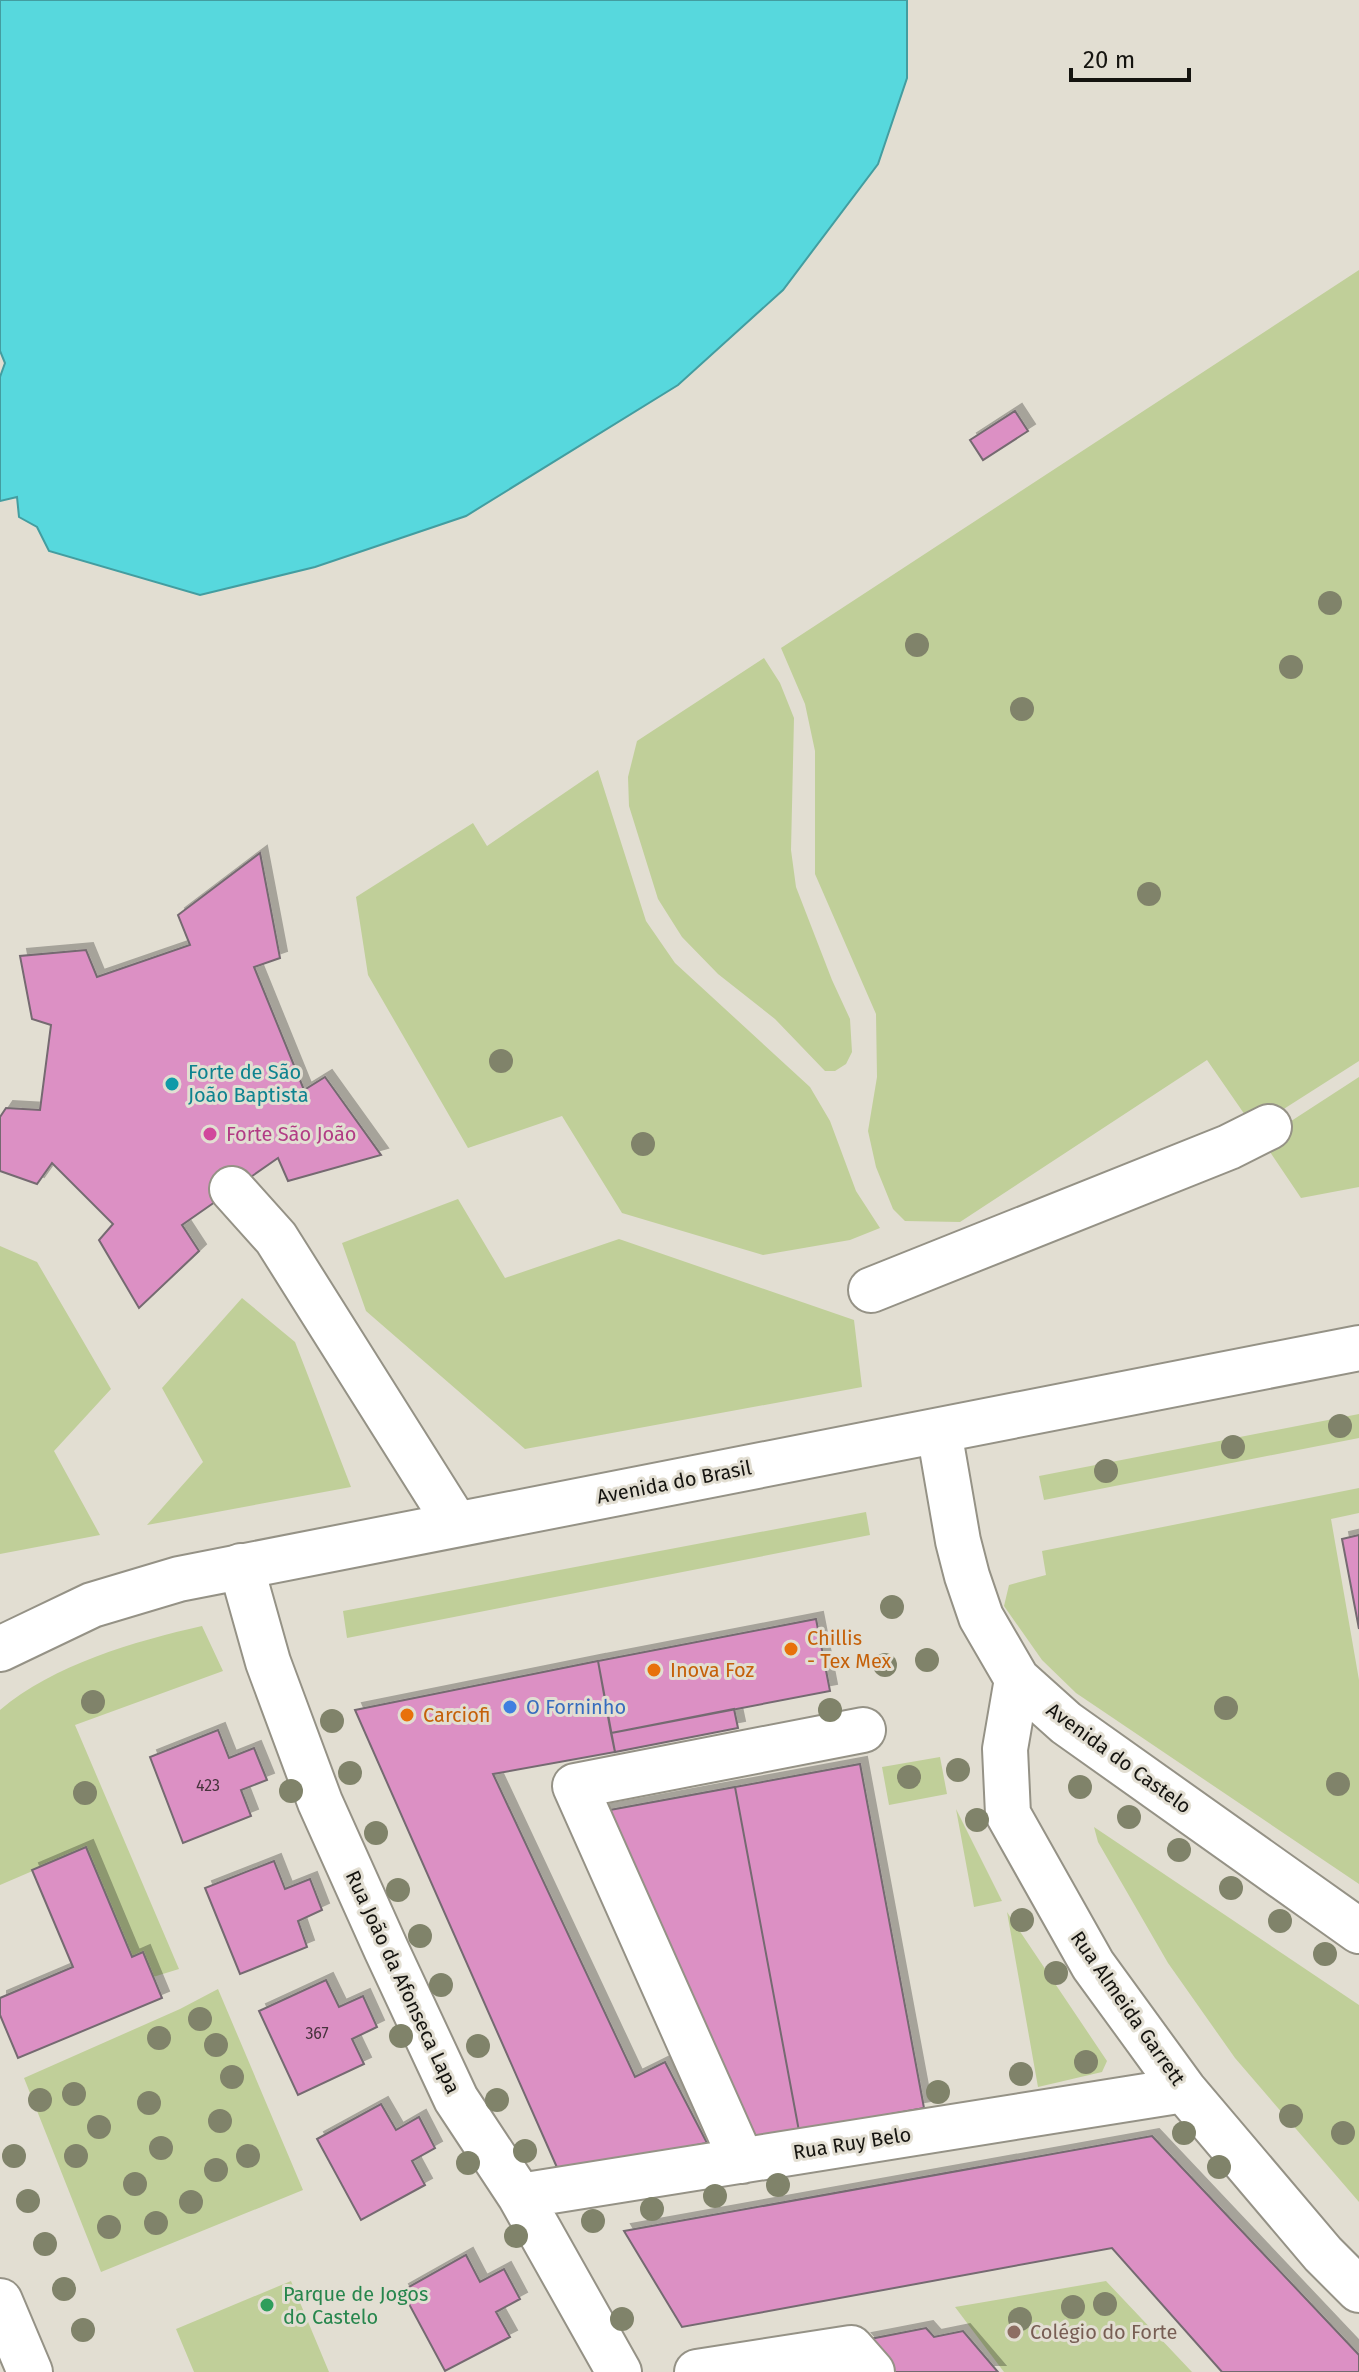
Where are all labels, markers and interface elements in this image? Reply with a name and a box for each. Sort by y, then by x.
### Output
scale bar [1071,32,1189,82]
text: 20 m [1083,46,1135,74]
place label: Forte de São João Baptista [188,1060,309,1107]
marker: Forte de São João Baptista [163,1075,181,1093]
place label: Forte São João [226,1122,357,1146]
marker: Forte São João [201,1125,219,1143]
street label: Avenida do Brasil [595,1455,754,1509]
place label: Chillis - Tex Mex [807,1626,892,1673]
marker: Chillis - Tex Mex [782,1640,800,1658]
place label: Inova Foz [670,1658,755,1682]
marker: Inova Foz [645,1661,663,1679]
place label: O Forninho [526,1695,626,1719]
street label: Avenida do Castelo [1042,1697,1196,1819]
marker: O Forninho [501,1698,519,1716]
place label: Carciofi [423,1703,490,1727]
marker: Carciofi [398,1706,416,1724]
house number: 423 [196,1776,220,1795]
street label: Rua João da Afonseca Lapa [341,1866,465,2098]
street label: Rua Almeida Garrett [1066,1926,1191,2090]
house number: 367 [305,2024,329,2043]
street label: Rua Ruy Belo [791,2122,913,2164]
place label: Parque de Jogos do Castelo [283,2282,428,2329]
marker: Parque de Jogos do Castelo [258,2296,276,2314]
place label: Colégio do Forte [1030,2320,1177,2344]
marker: Colégio do Forte [1005,2323,1023,2341]

